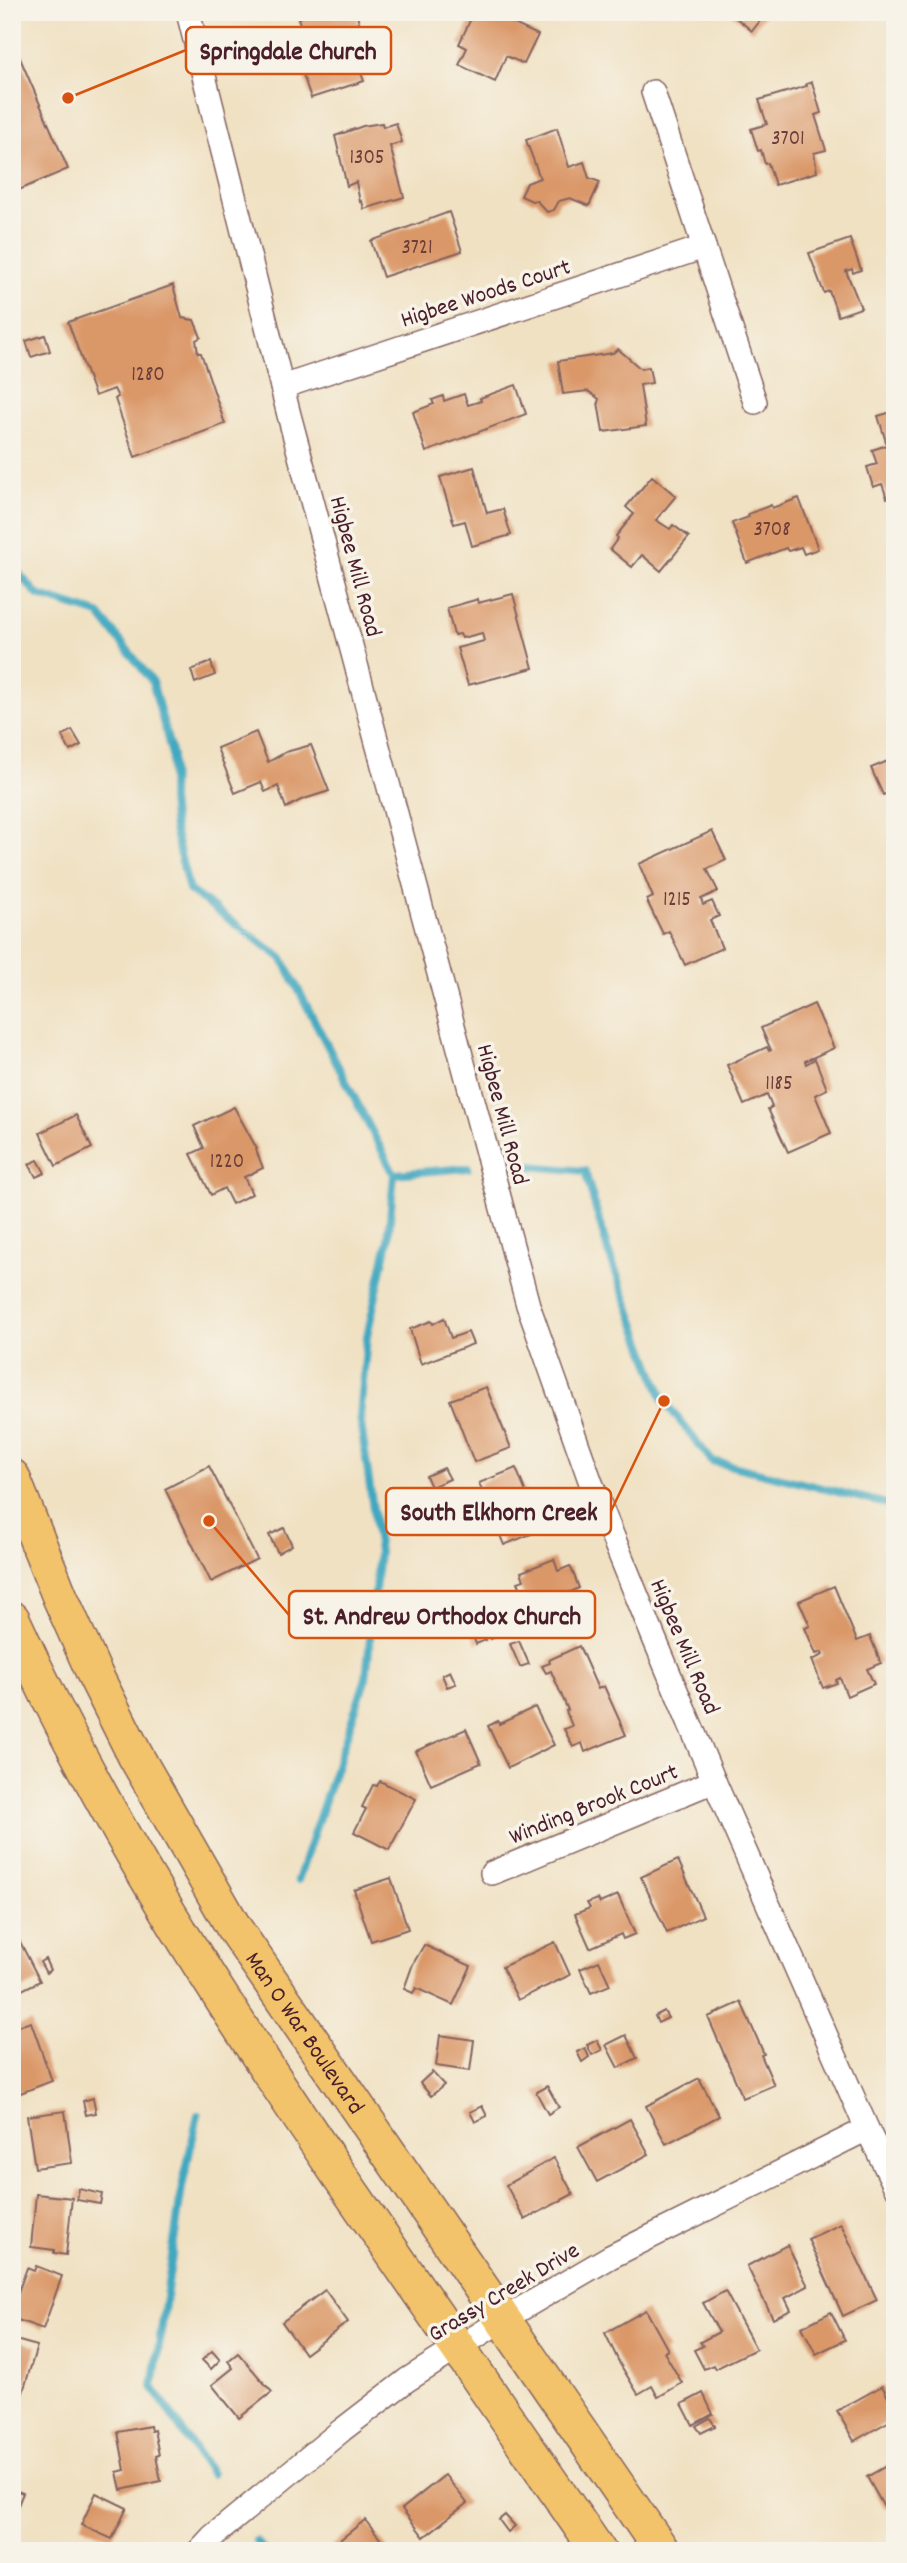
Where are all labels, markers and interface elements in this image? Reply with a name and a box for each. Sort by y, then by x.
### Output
callout: Springdale Church [186,27,391,74]
text: Springdale Church [199,35,377,72]
house number: 3701 [771,125,805,155]
house number: 1305 [349,144,385,174]
house number: 3721 [401,234,433,264]
street label: Higbee Woods Court [397,251,575,338]
house number: 1280 [131,361,165,391]
street label: Higbee Mill Road [319,493,389,641]
house number: 3708 [753,516,791,546]
house number: 1215 [663,886,691,916]
street label: Higbee Mill Road [466,1041,536,1189]
house number: 1185 [765,1070,793,1100]
house number: 1220 [210,1148,244,1178]
callout: South Elkhorn Creek [386,1488,611,1535]
text: South Elkhorn Creek [400,1496,598,1533]
street label: Higbee Mill Road [639,1574,727,1720]
callout: St. Andrew Orthodox Church [289,1591,595,1638]
text: St. Andrew Orthodox Church [303,1600,581,1637]
street label: Winding Brook Court [504,1756,684,1855]
street label: Man O War Boulevard [235,1946,371,2122]
street label: Grassy Creek Drive [422,2235,587,2352]

